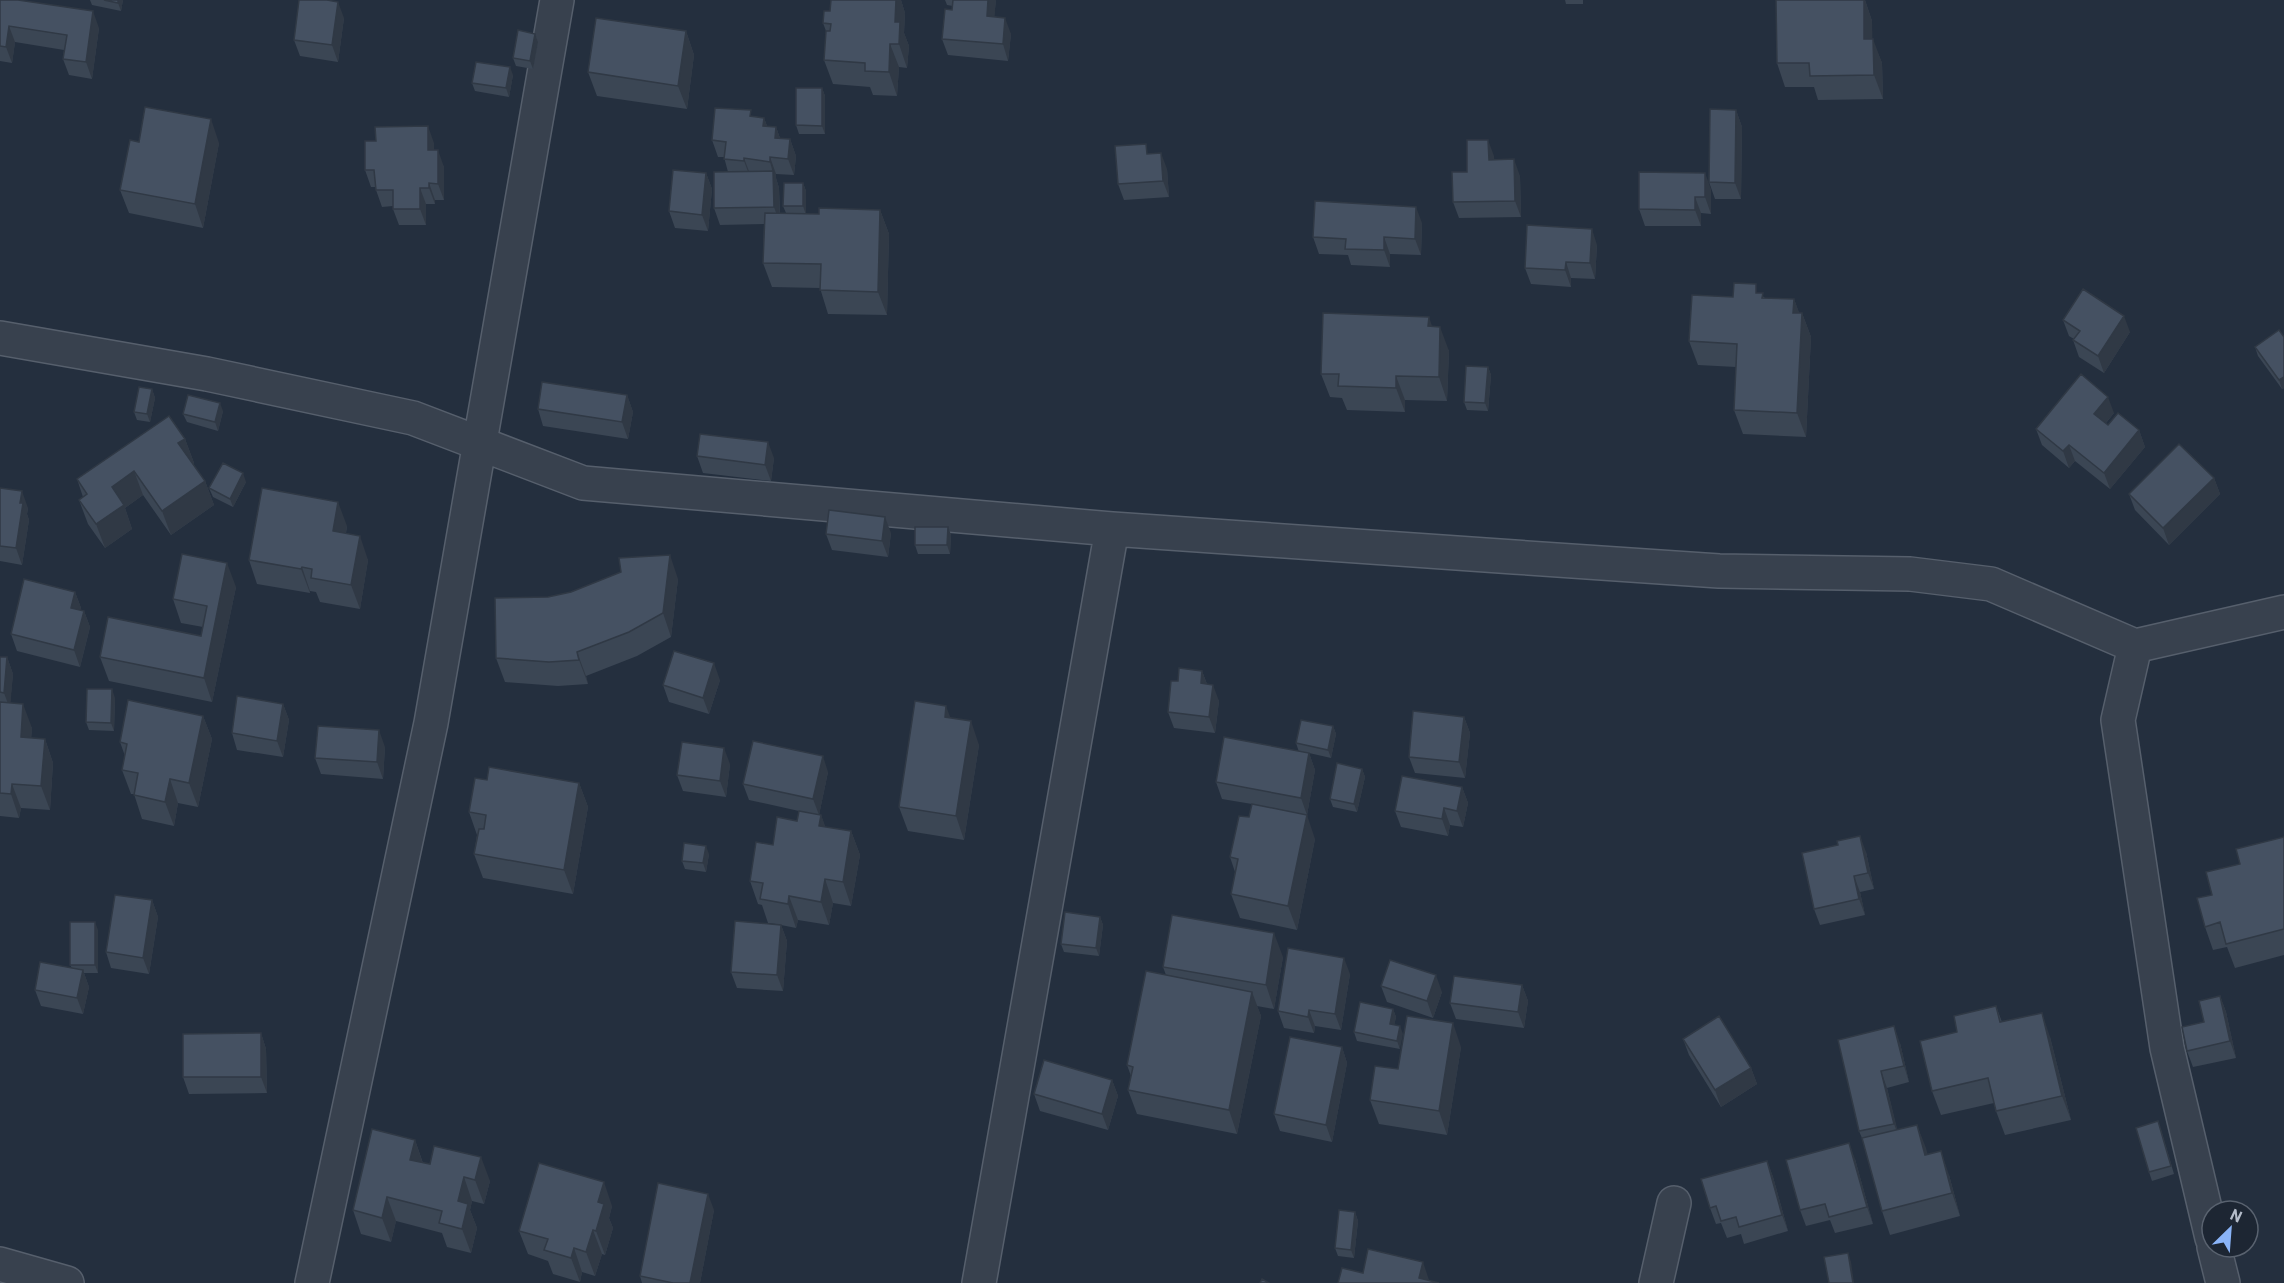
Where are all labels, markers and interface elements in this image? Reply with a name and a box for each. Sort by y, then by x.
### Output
north arrow [2200,1199,2260,1259]
text: N [2228,1204,2245,1226]

